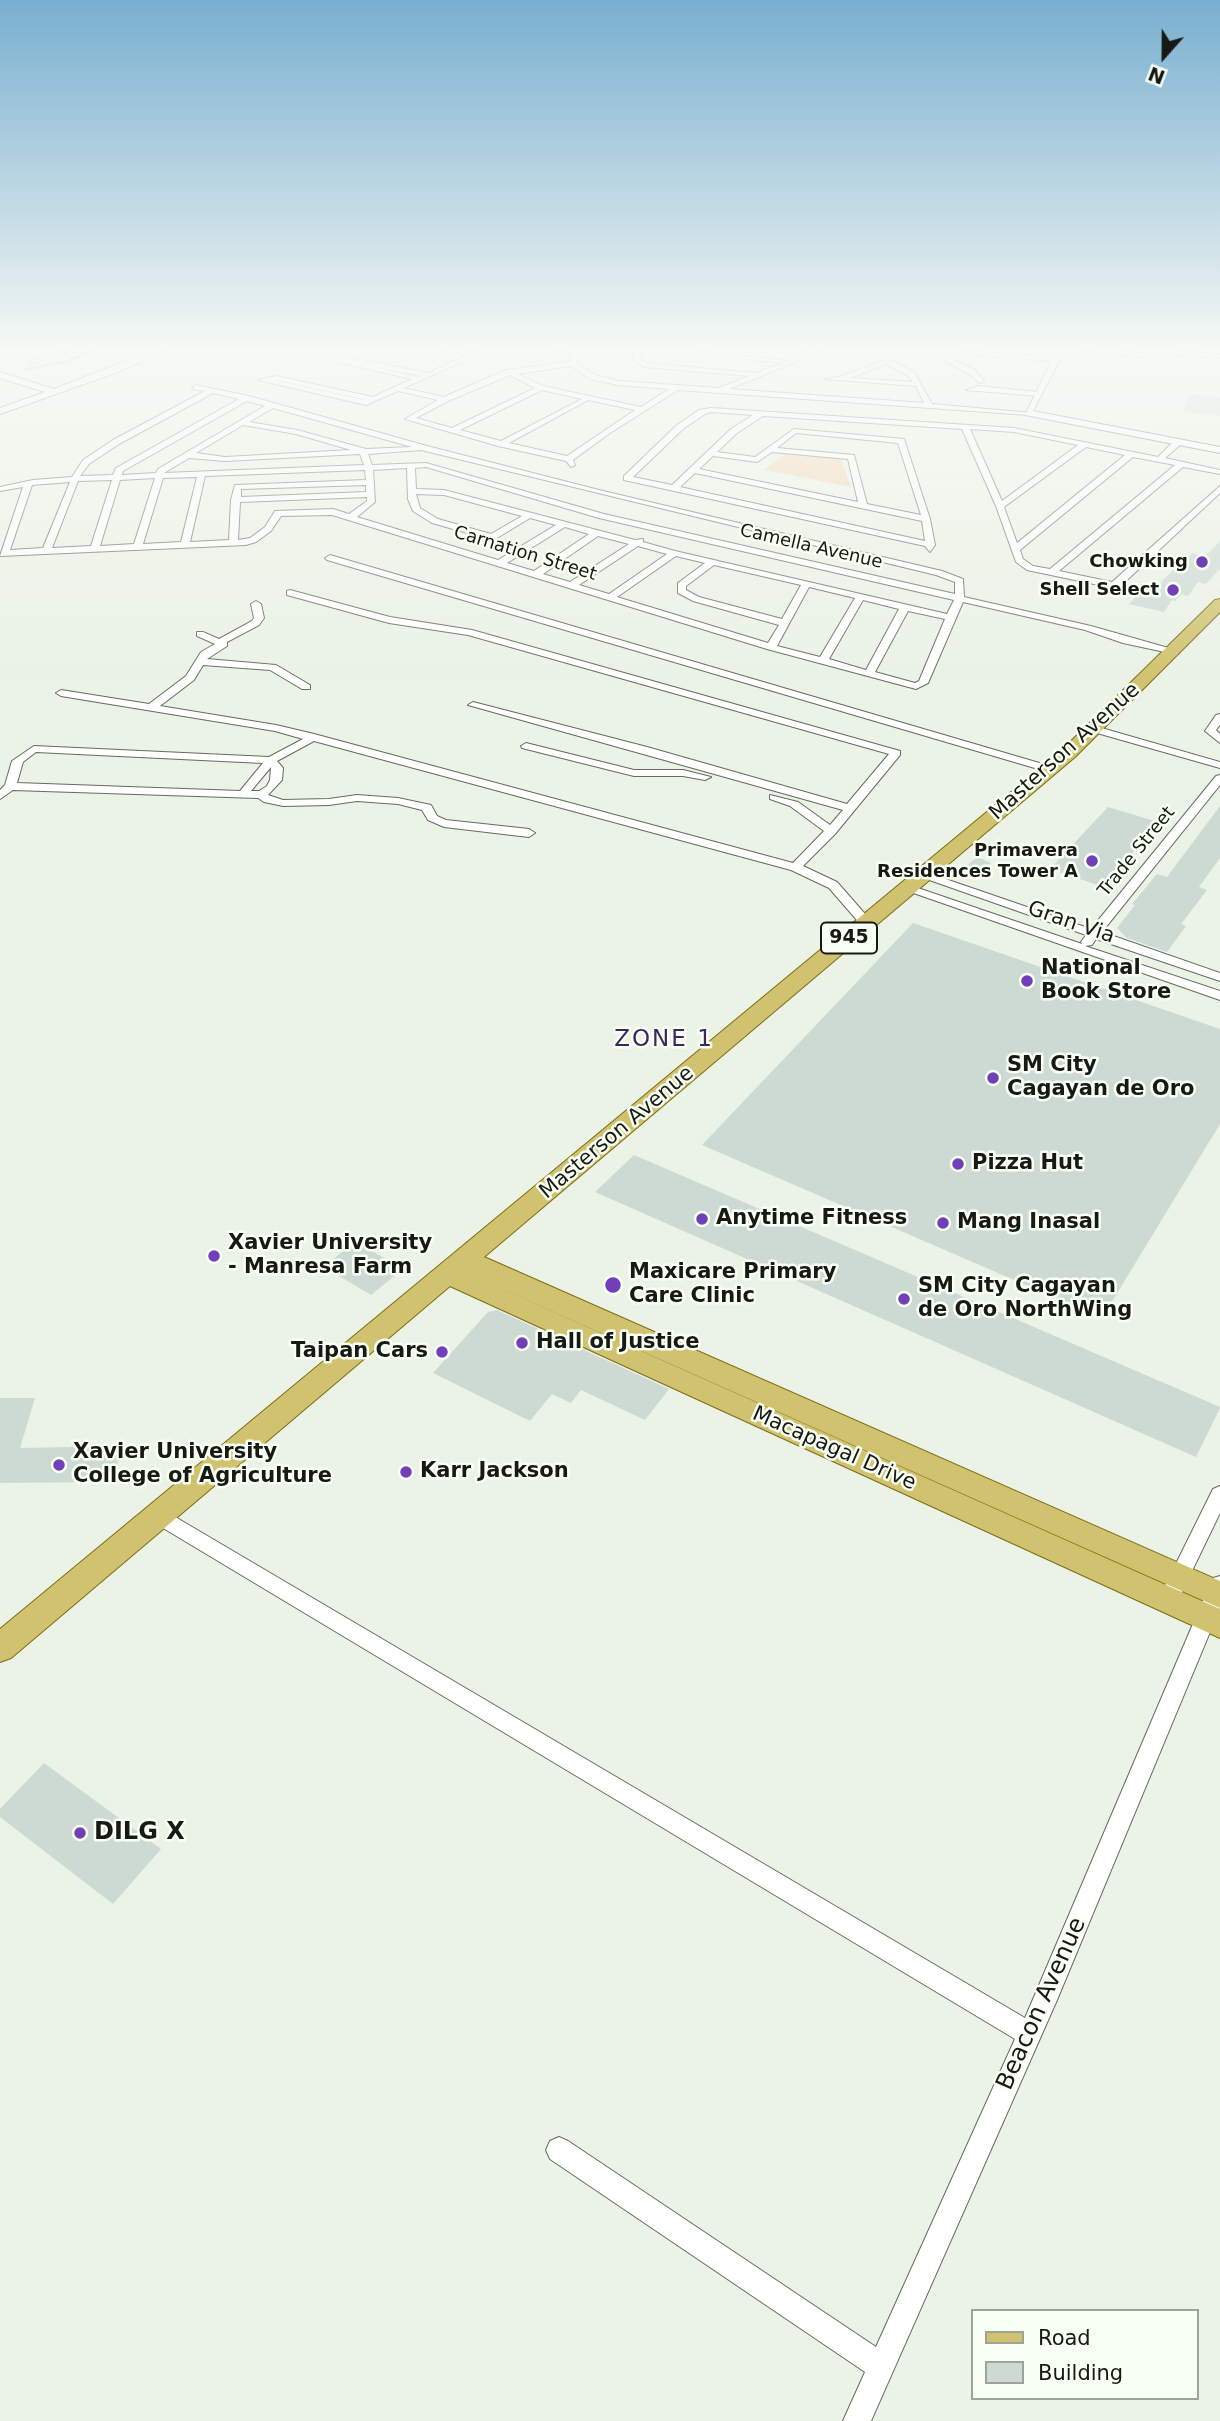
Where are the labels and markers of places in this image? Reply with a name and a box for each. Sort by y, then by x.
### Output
place label: Chowking [1089,551,1188,573]
marker: Chowking [1194,554,1210,570]
place label: Shell Select [1040,579,1159,601]
marker: Shell Select [1165,582,1181,598]
place label: Primavera Residences Tower A [877,840,1078,882]
marker: Primavera Residences Tower A [1084,853,1100,869]
place label: National Book Store [1041,956,1171,1006]
marker: National Book Store [1019,973,1035,989]
place label: SM City Cagayan de Oro [1007,1053,1194,1103]
marker: SM City Cagayan de Oro [985,1070,1001,1086]
place label: Pizza Hut [972,1151,1083,1177]
marker: Pizza Hut [950,1156,966,1172]
place label: Anytime Fitness [716,1206,907,1232]
place label: Mang Inasal [957,1210,1100,1236]
marker: Anytime Fitness [694,1211,710,1227]
marker: Mang Inasal [935,1215,951,1231]
place label: Xavier University - Manresa Farm [228,1231,432,1281]
marker: Xavier University - Manresa Farm [206,1248,222,1264]
place label: Maxicare Primary Care Clinic [629,1260,836,1310]
place label: SM City Cagayan de Oro NorthWing [918,1274,1132,1324]
marker: Maxicare Primary Care Clinic [603,1275,623,1295]
marker: SM City Cagayan de Oro NorthWing [896,1291,912,1307]
place label: Hall of Justice [536,1330,700,1356]
marker: Hall of Justice [514,1335,530,1351]
place label: Taipan Cars [291,1339,428,1365]
marker: Taipan Cars [434,1344,450,1360]
place label: Xavier University College of Agriculture [73,1440,332,1490]
marker: Xavier University College of Agriculture [51,1457,67,1473]
place label: Karr Jackson [420,1459,569,1485]
marker: Karr Jackson [398,1464,414,1480]
place label: DILG X [94,1819,185,1847]
marker: DILG X [72,1825,88,1841]

